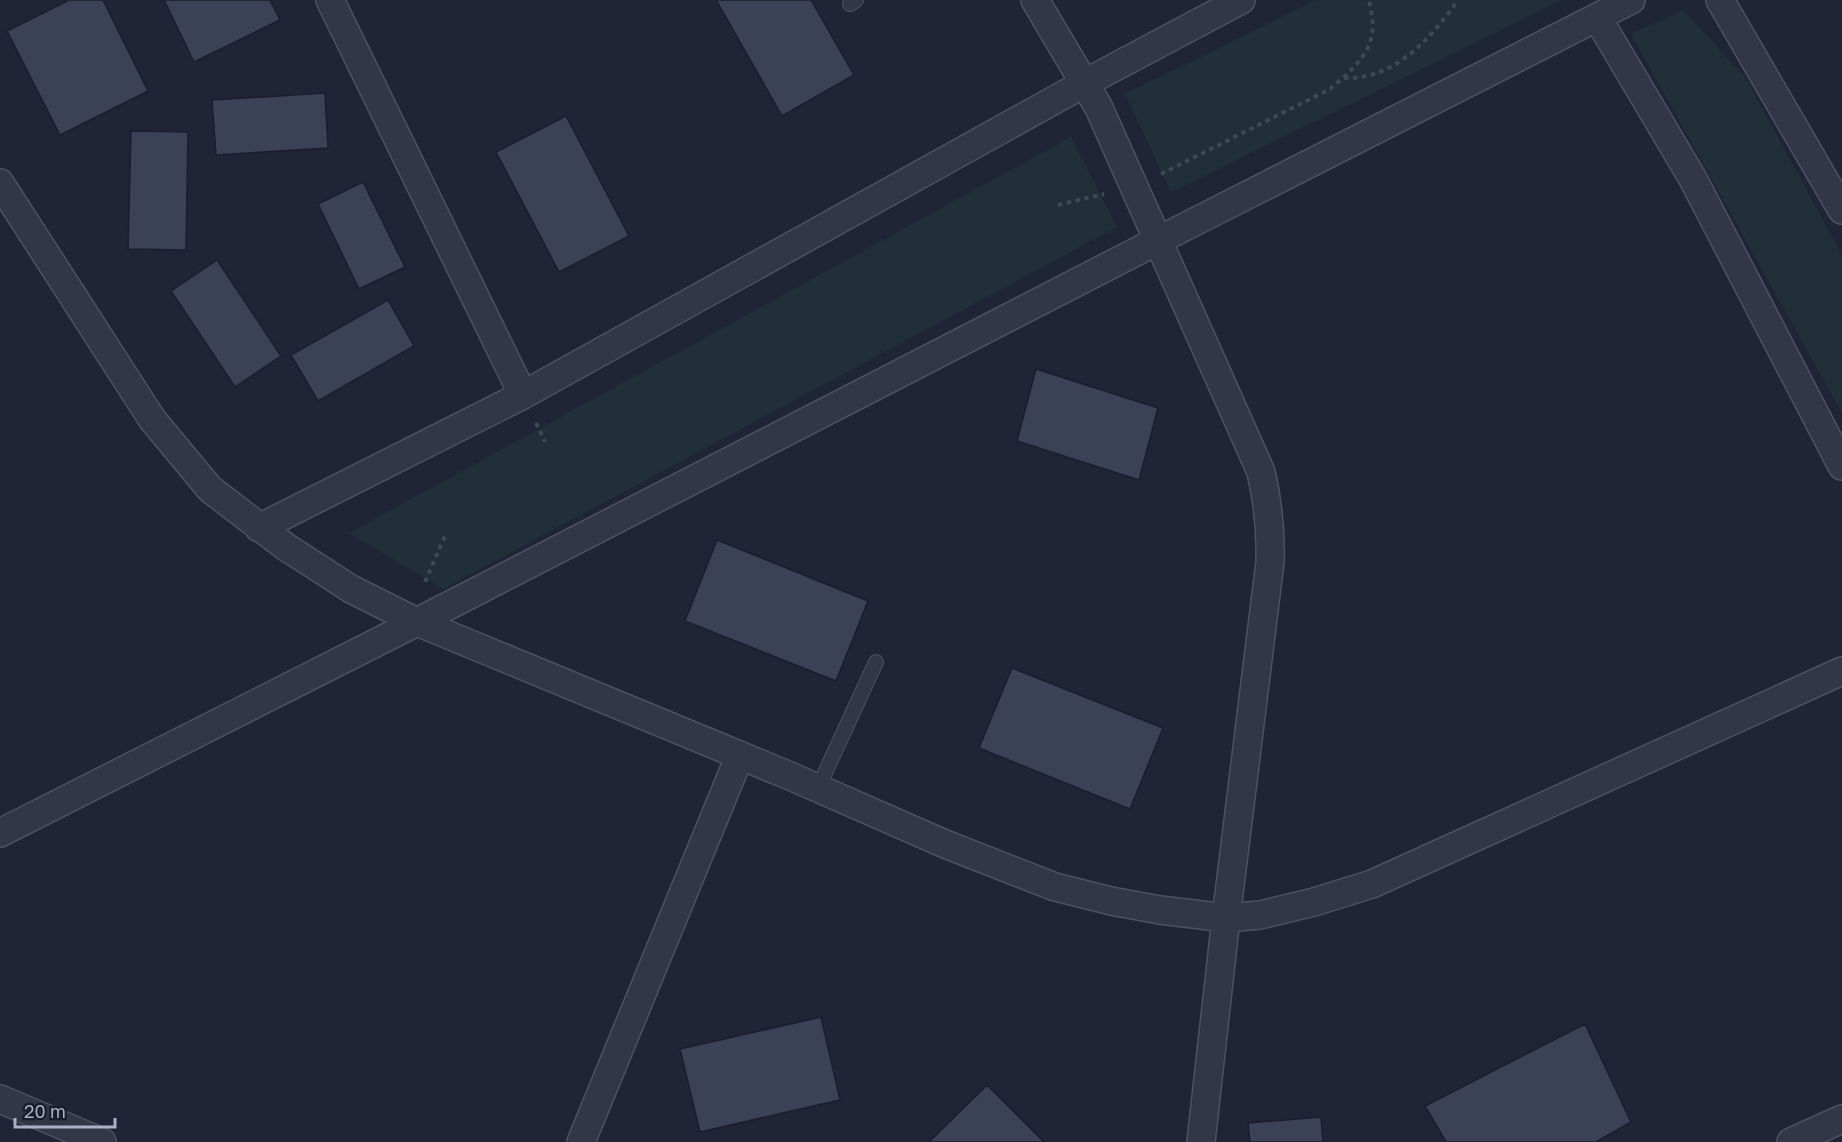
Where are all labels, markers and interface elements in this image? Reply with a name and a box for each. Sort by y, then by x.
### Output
scale bar [15,1091,116,1129]
text: 20 m [24,1100,66,1122]

